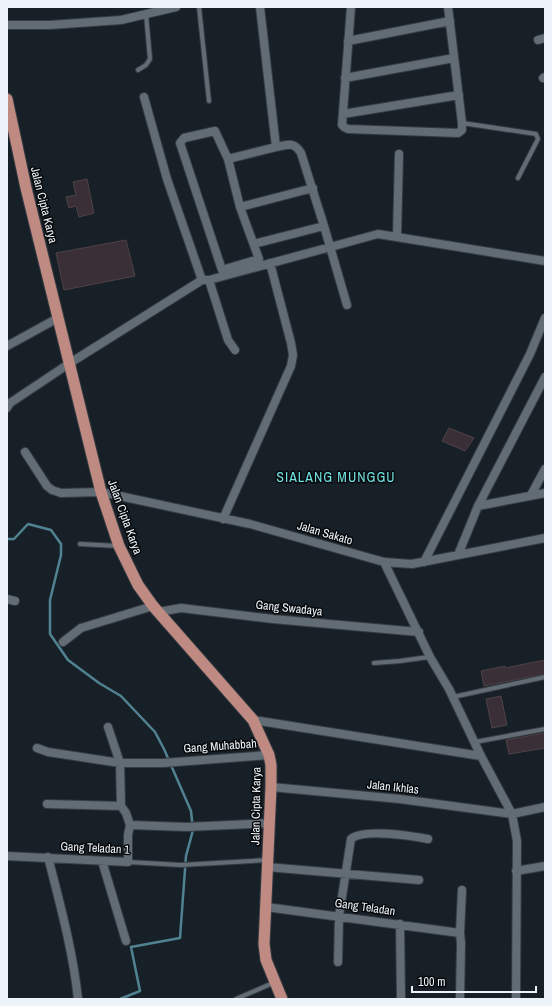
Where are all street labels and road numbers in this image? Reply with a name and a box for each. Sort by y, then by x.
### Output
street label: Jalan Cipta Karya [27,165,61,245]
street label: Jalan Cipta Karya [104,478,146,557]
street label: Jalan Sakato [295,517,355,549]
street label: Gang Swadaya [255,597,324,620]
street label: Gang Muhabbah [183,735,257,757]
street label: Jalan Cipta Karya [247,766,265,845]
street label: Jalan Ikhlas [366,776,420,798]
street label: Gang Teladan 1 [60,838,131,858]
street label: Gang Teladan [334,895,396,919]

